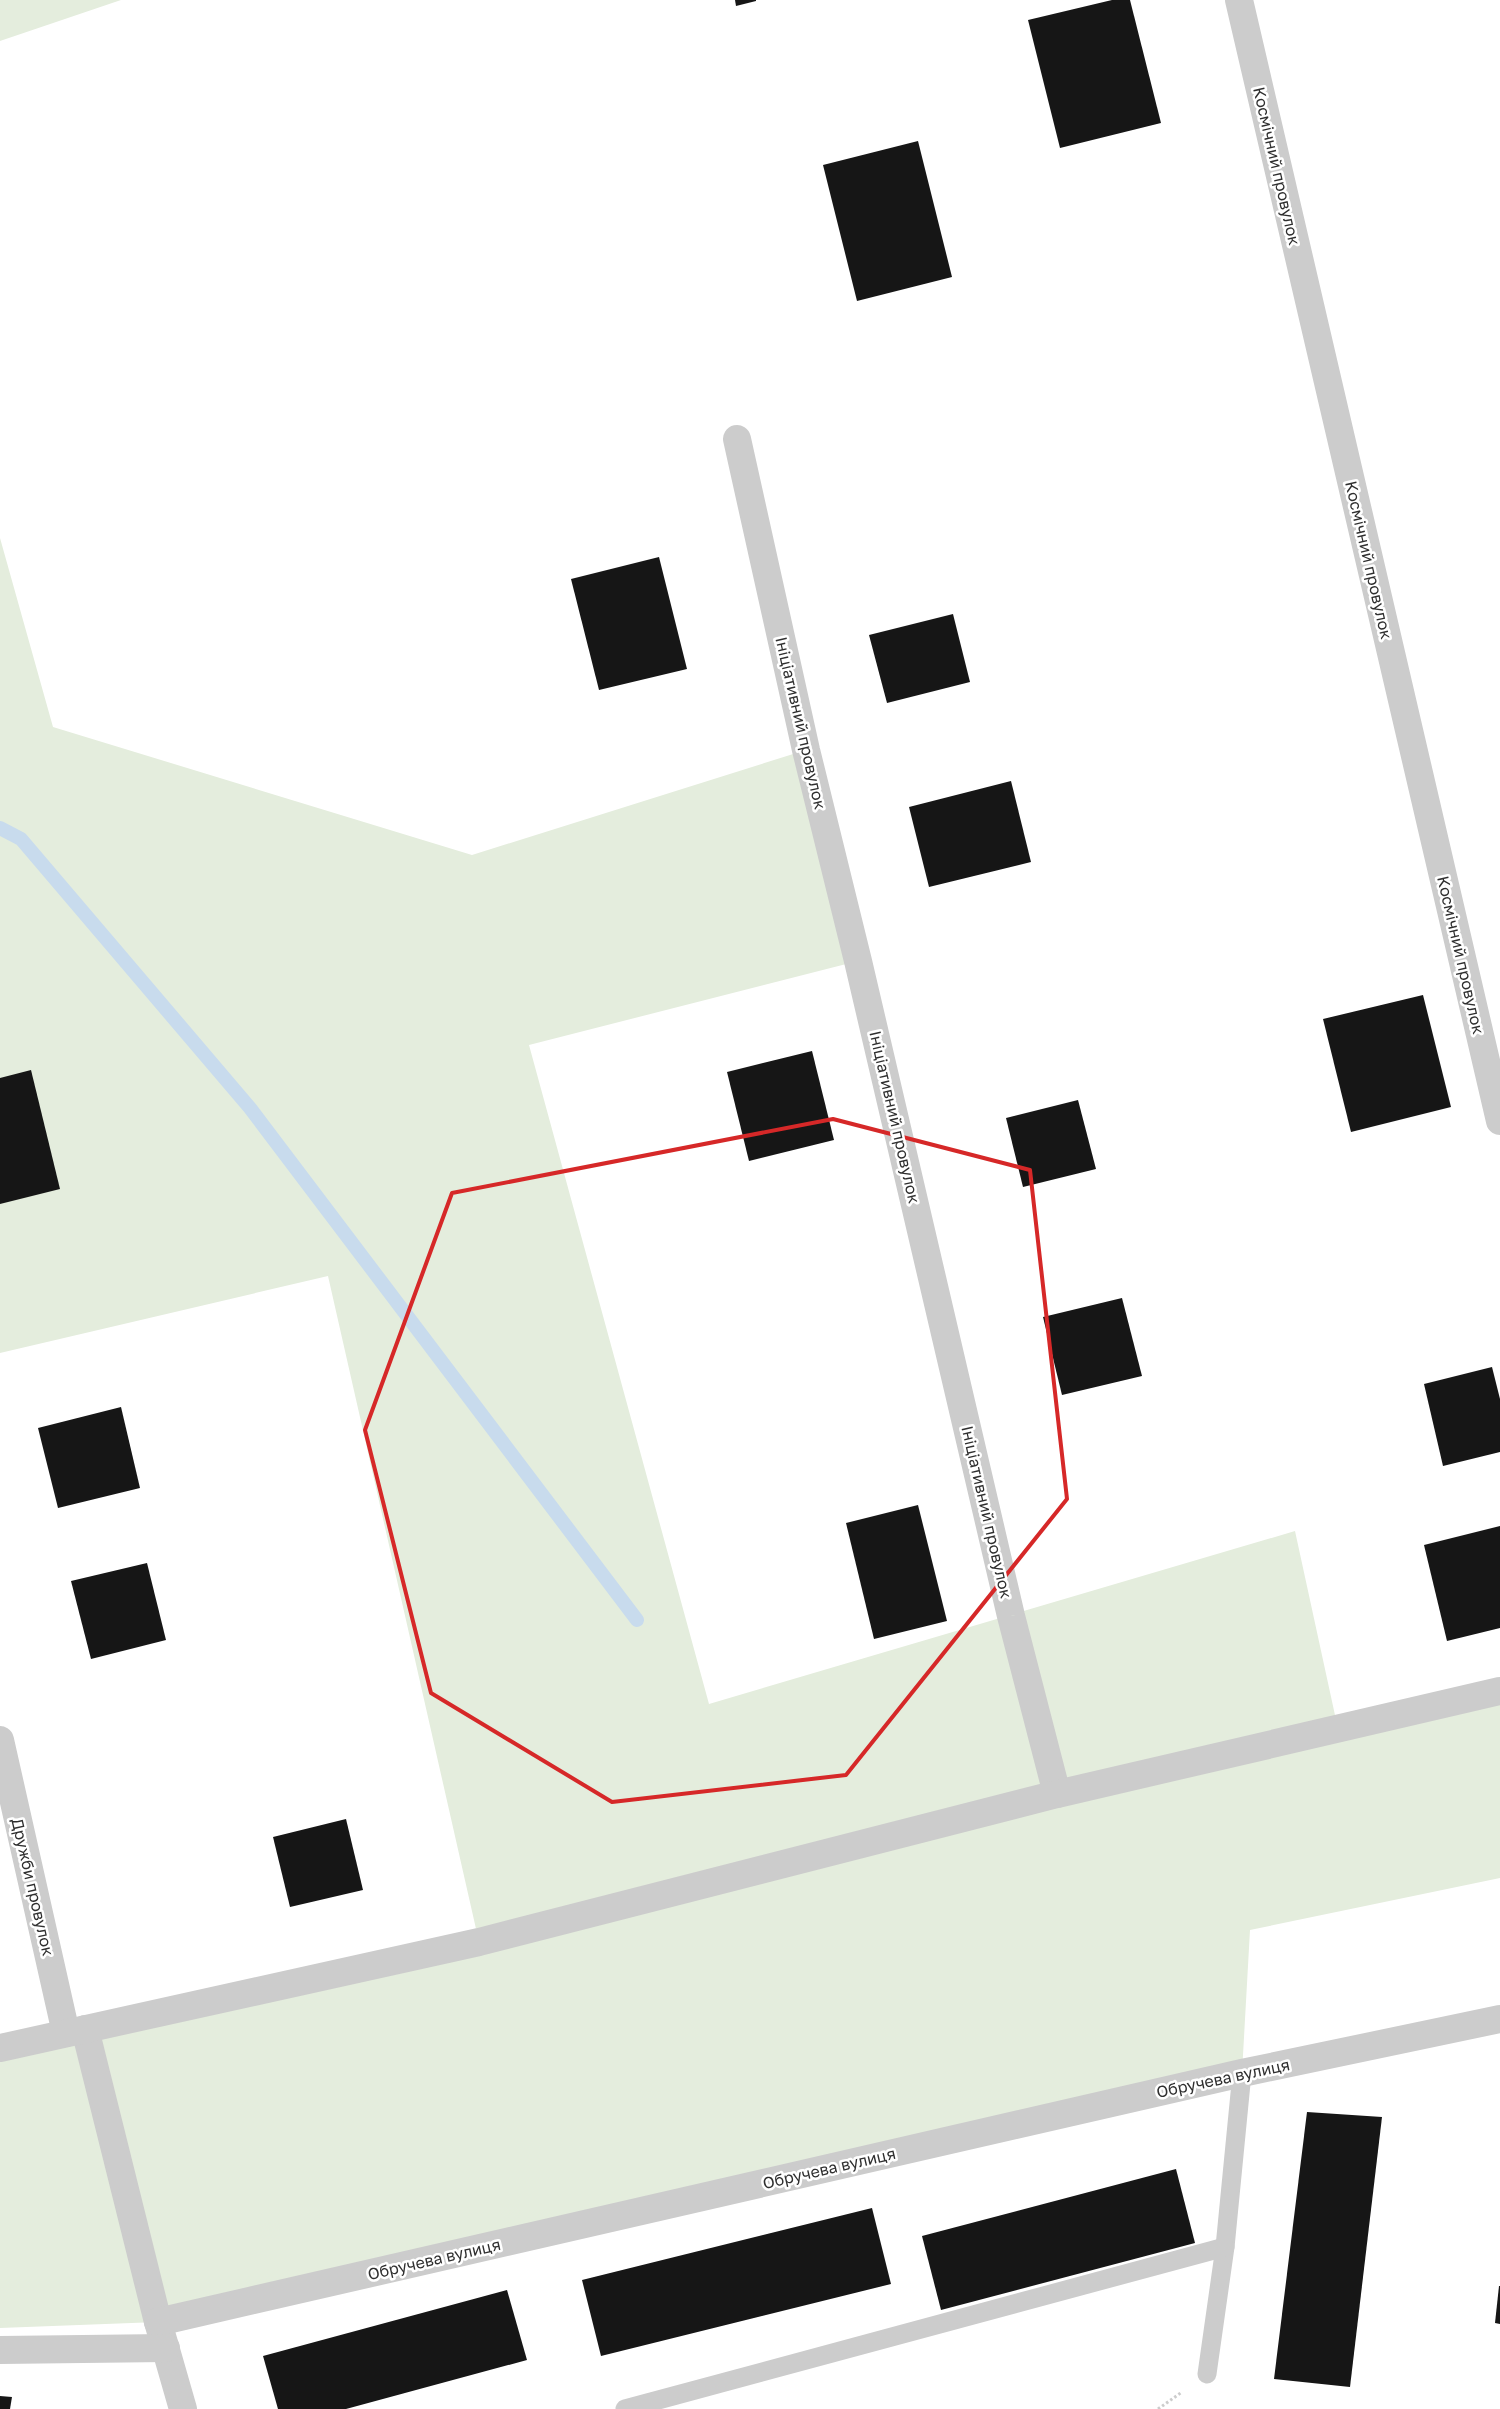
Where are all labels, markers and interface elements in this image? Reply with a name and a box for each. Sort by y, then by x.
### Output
street label: Космічний провулок [1249,85,1305,247]
street label: Космічний провулок [1341,479,1397,641]
street label: Ініціативний провулок [771,635,831,811]
street label: Космічний провулок [1433,874,1489,1036]
street label: Ініціативний провулок [865,1029,925,1205]
street label: Ініціативний провулок [957,1424,1017,1600]
street label: Дружби провулок [7,1816,59,1958]
street label: Обручева вулиця [1154,2054,1292,2102]
street label: Обручева вулиця [761,2143,897,2193]
street label: Обручева вулиця [366,2234,502,2284]

